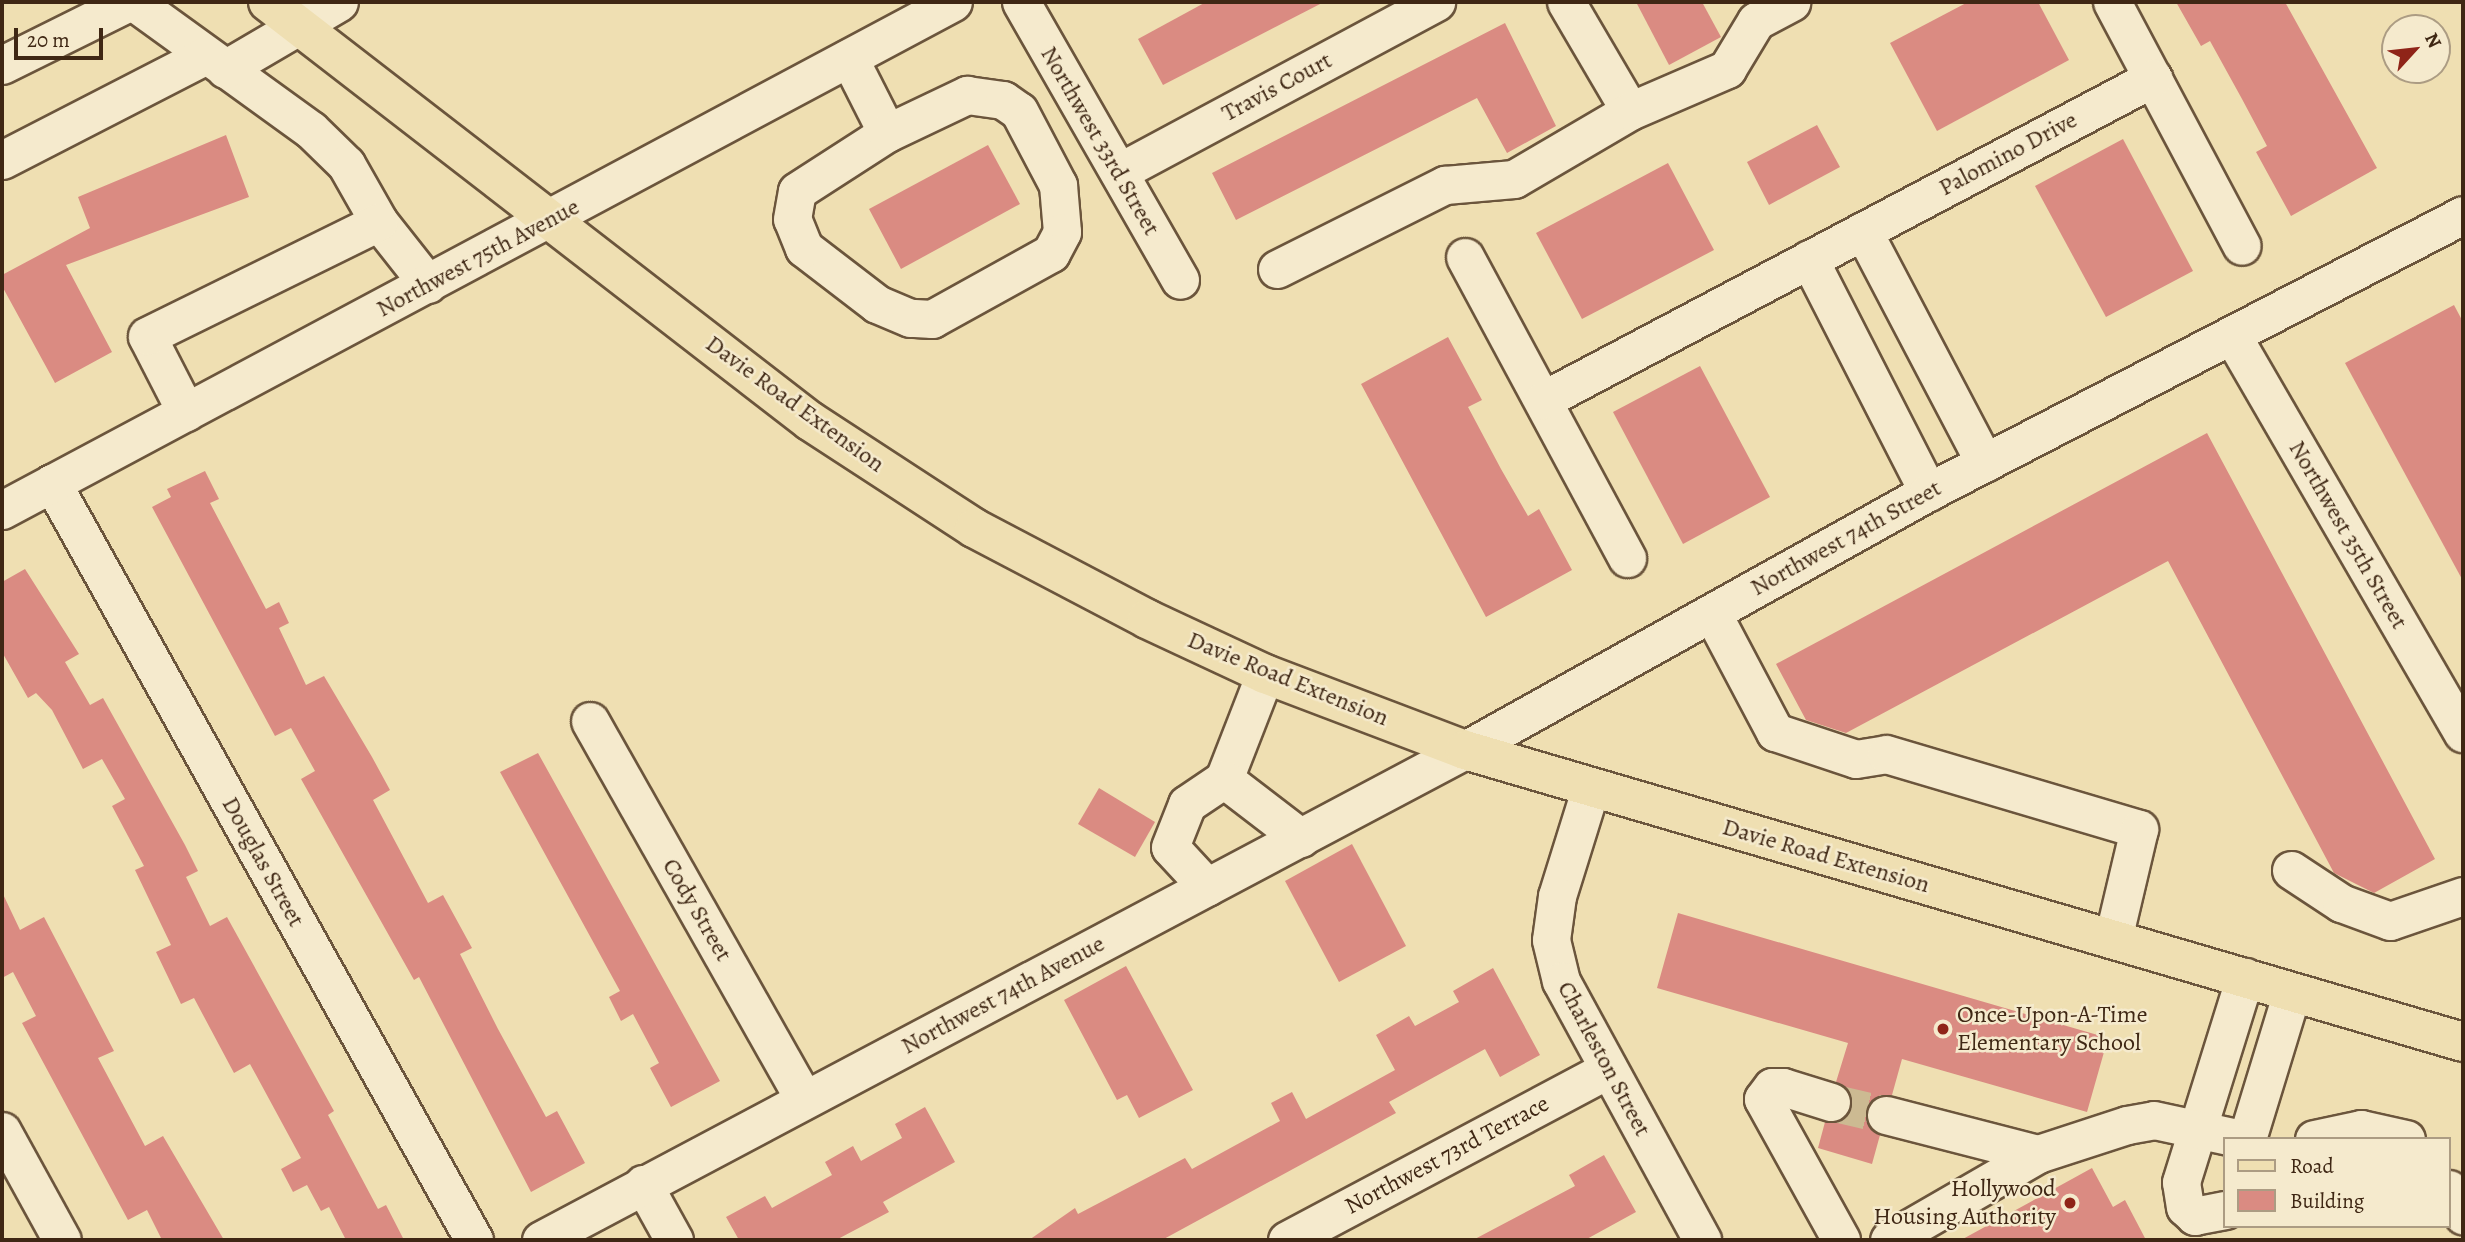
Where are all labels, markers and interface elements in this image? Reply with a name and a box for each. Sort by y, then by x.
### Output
scale bar [18,14,107,58]
north arrow [2381,14,2451,84]
text: 20 m [27,26,70,54]
text: N [2418,28,2448,52]
street label: Northwest 33rd Street [1034,41,1166,241]
street label: Travis Court [1217,46,1337,128]
street label: Palomino Drive [1934,106,2082,202]
street label: Northwest 75th Avenue [372,192,584,324]
street label: Davie Road Extension [700,329,890,479]
street label: Northwest 35th Street [2282,436,2414,634]
street label: Northwest 74th Street [1746,474,1946,602]
street label: Davie Road Extension [1183,626,1393,732]
street label: Douglas Street [215,792,311,932]
street label: Davie Road Extension [1719,813,1933,899]
street label: Cody Street [656,853,738,967]
street label: Northwest 74th Avenue [897,929,1109,1061]
street label: Charleston Street [1551,977,1657,1141]
place label: Once-Upon-A-Time Elementary School [1957,1001,2147,1057]
marker: Once-Upon-A-Time Elementary School [1935,1021,1951,1037]
street label: Northwest 73rd Terrace [1340,1089,1554,1221]
legend [2224,1137,2451,1228]
text: Road [2290,1152,2334,1180]
place label: Hollywood Housing Authority [1873,1175,2056,1231]
text: Building [2290,1187,2364,1215]
marker: Hollywood Housing Authority [2062,1195,2078,1211]

